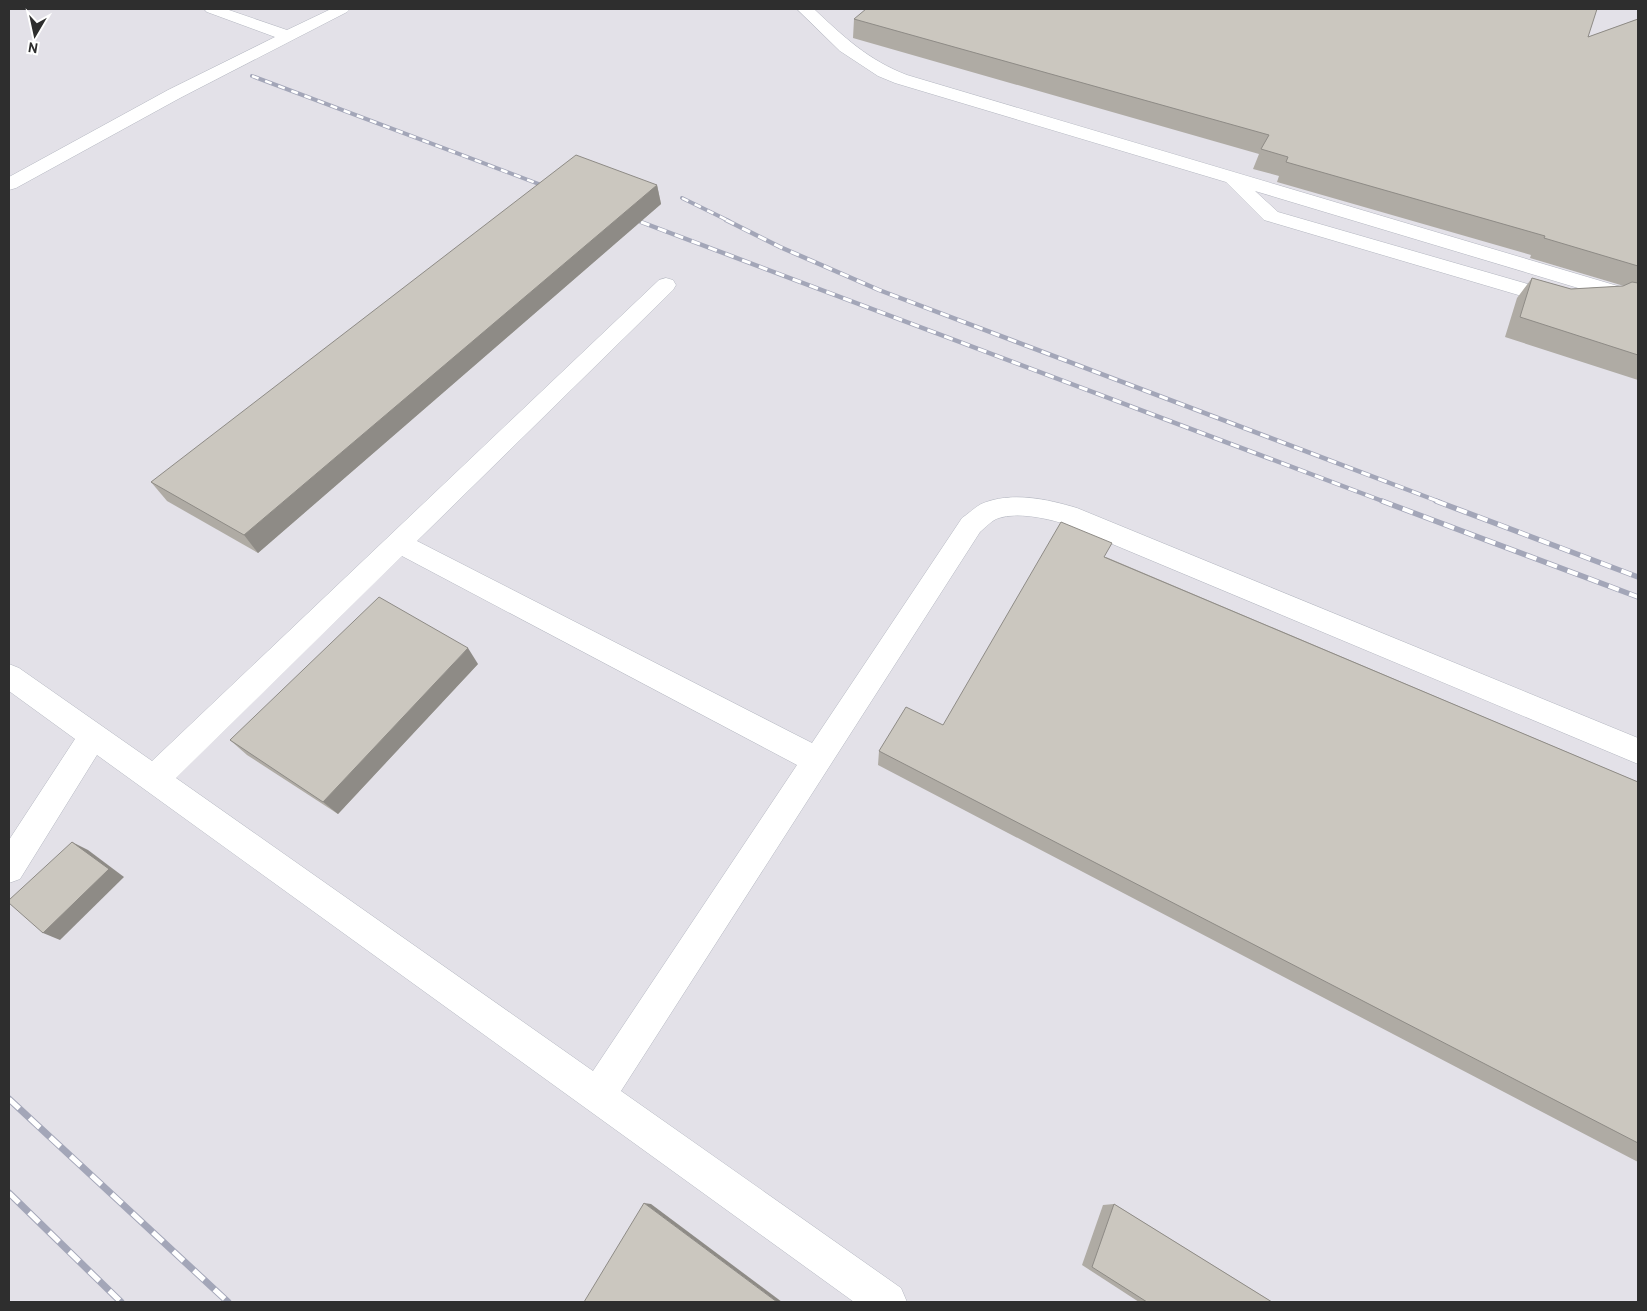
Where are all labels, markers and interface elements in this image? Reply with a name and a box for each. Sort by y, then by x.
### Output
north arrow [10,10,60,60]
text: N [27,37,40,56]

